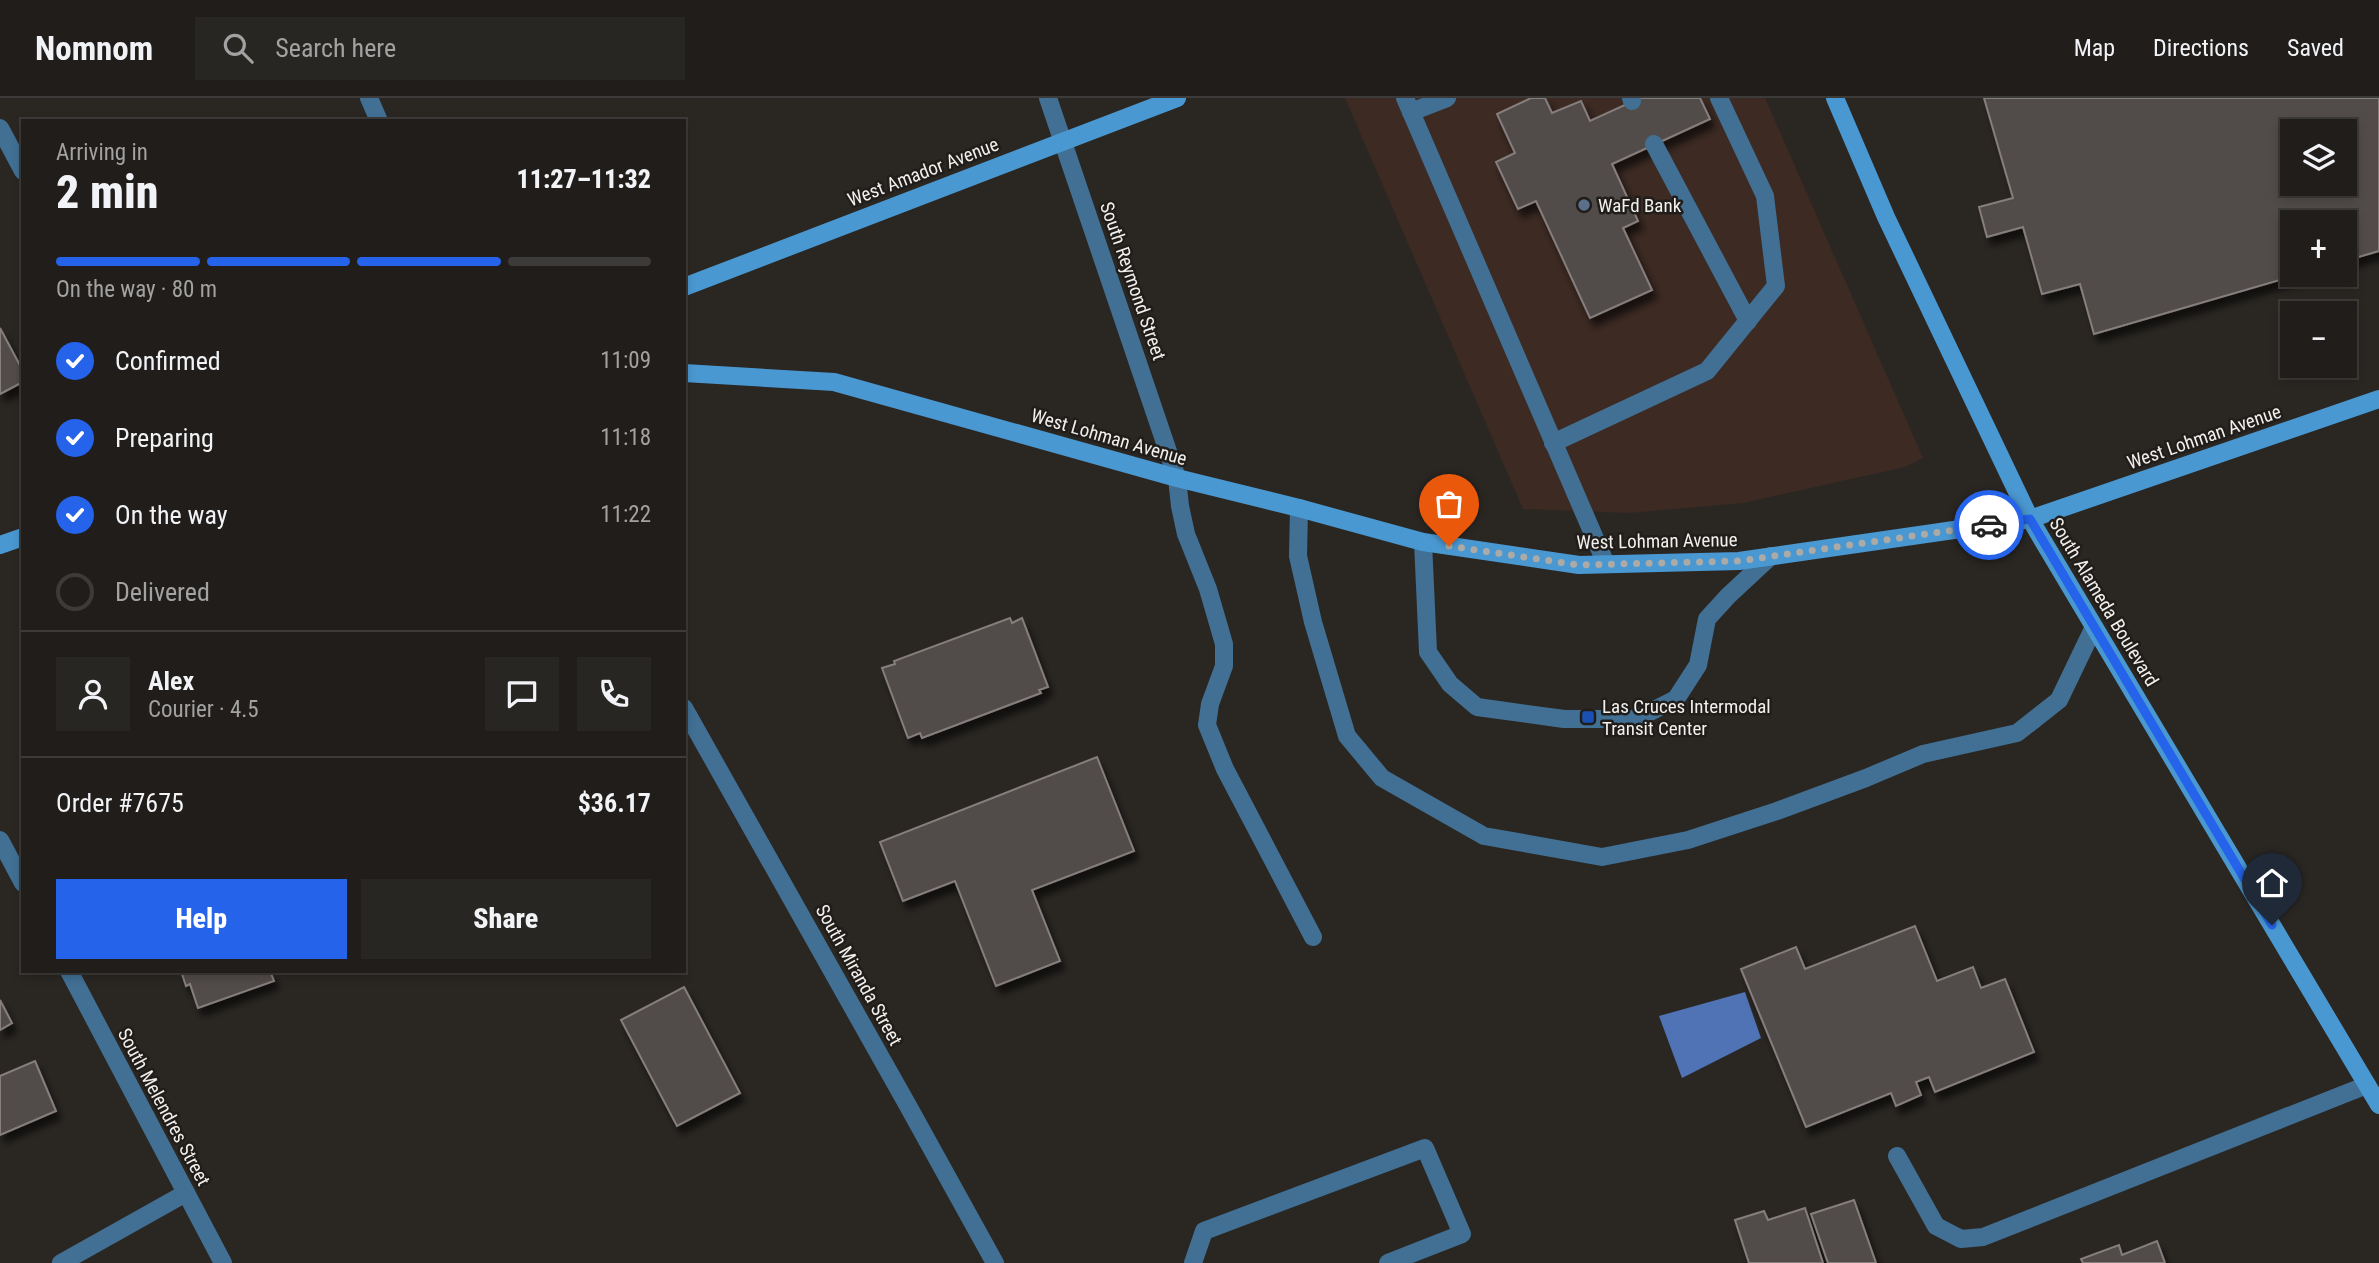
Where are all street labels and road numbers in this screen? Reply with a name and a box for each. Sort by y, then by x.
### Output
street label: West Amador Avenue [844,133,1002,211]
street label: South Reymond Street [1095,199,1171,363]
street label: West Lohman Avenue [2124,400,2284,474]
street label: West Lohman Avenue [1028,404,1190,470]
street label: South Alameda Boulevard [2045,514,2163,690]
street label: West Lohman Avenue [1576,528,1738,554]
street label: South Miranda Street [811,901,907,1049]
street label: South Melendres Street [113,1024,215,1190]

